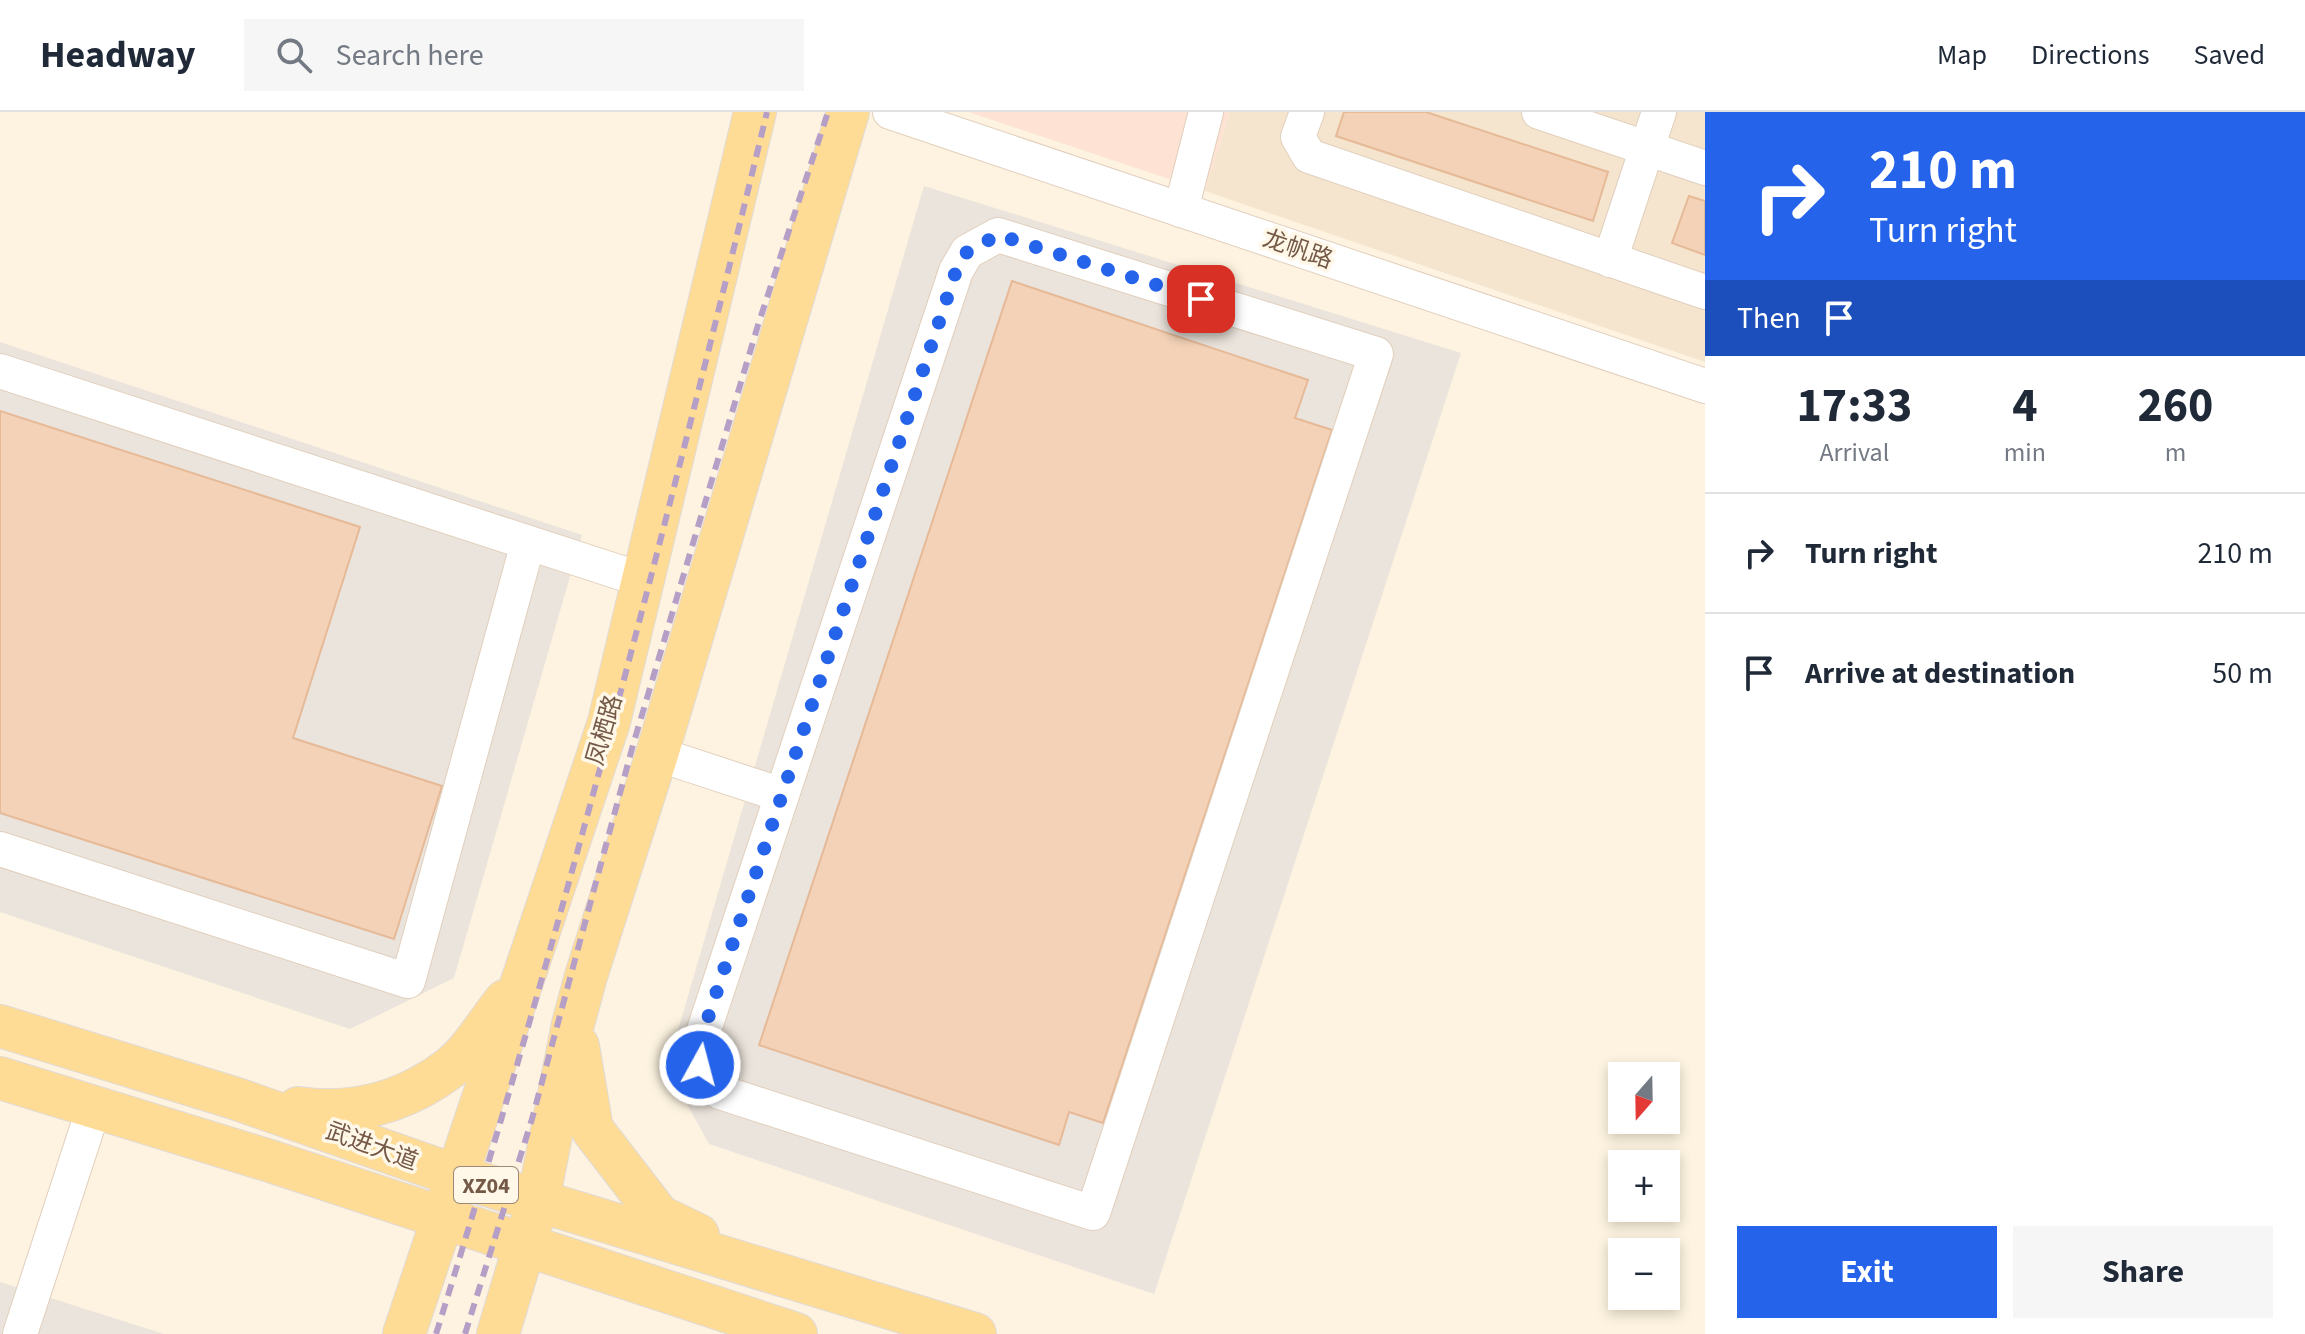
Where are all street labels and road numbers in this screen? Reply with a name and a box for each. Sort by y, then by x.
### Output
street label: 龙帆路 [1258,221,1338,278]
street label: 凤栖路 [578,691,631,770]
street label: 武进大道 [321,1114,423,1179]
road number: XZ04 [454,1167,518,1203]

